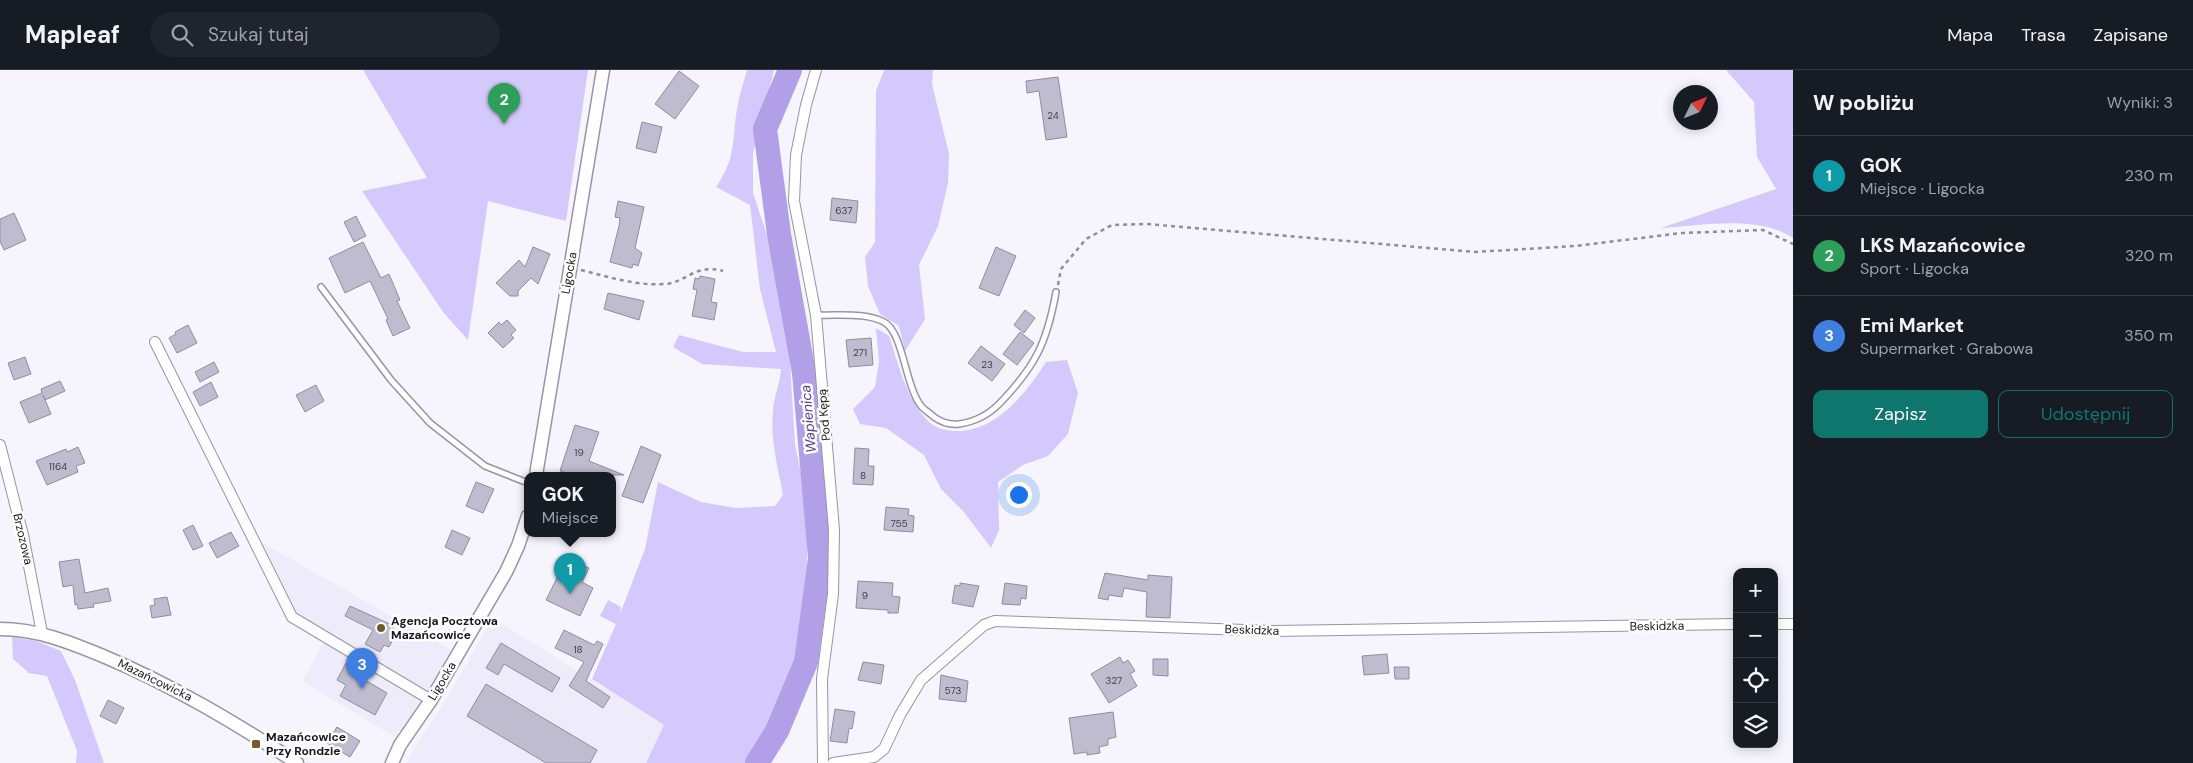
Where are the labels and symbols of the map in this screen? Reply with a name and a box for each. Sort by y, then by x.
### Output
pin: 2 [488,83,520,124]
north arrow [1673,85,1718,130]
house number: 24 [1047,109,1059,122]
house number: 637 [835,204,853,217]
street label: Ligocka [557,251,581,295]
house number: 271 [853,346,867,359]
house number: 23 [981,358,993,371]
water label: Wapienica [796,384,820,454]
street label: Pod Kępą [814,388,834,442]
house number: 19 [574,446,584,459]
house number: 1164 [49,460,67,473]
house number: 8 [860,469,866,482]
your location [1006,482,1032,508]
street label: Brzozowa [9,512,37,566]
house number: 755 [890,517,908,530]
pin: 1 [554,553,586,594]
house number: 9 [862,589,868,602]
place label: Agencja Pocztowa Mazańcowice [391,613,498,643]
street label: Beskidzka [1630,618,1684,634]
street label: Beskidzka [1224,621,1280,639]
marker: Agencja Pocztowa Mazańcowice [375,622,387,634]
house number: 18 [573,643,583,656]
pin: 3 [346,648,378,689]
street label: Mazańcowicka [115,655,195,705]
street label: Ligocka [424,659,460,703]
house number: 327 [1106,674,1122,687]
house number: 573 [945,684,962,697]
place label: Mazańcowice Przy Rondzie [266,729,346,759]
marker: Mazańcowice Przy Rondzie [250,738,262,750]

